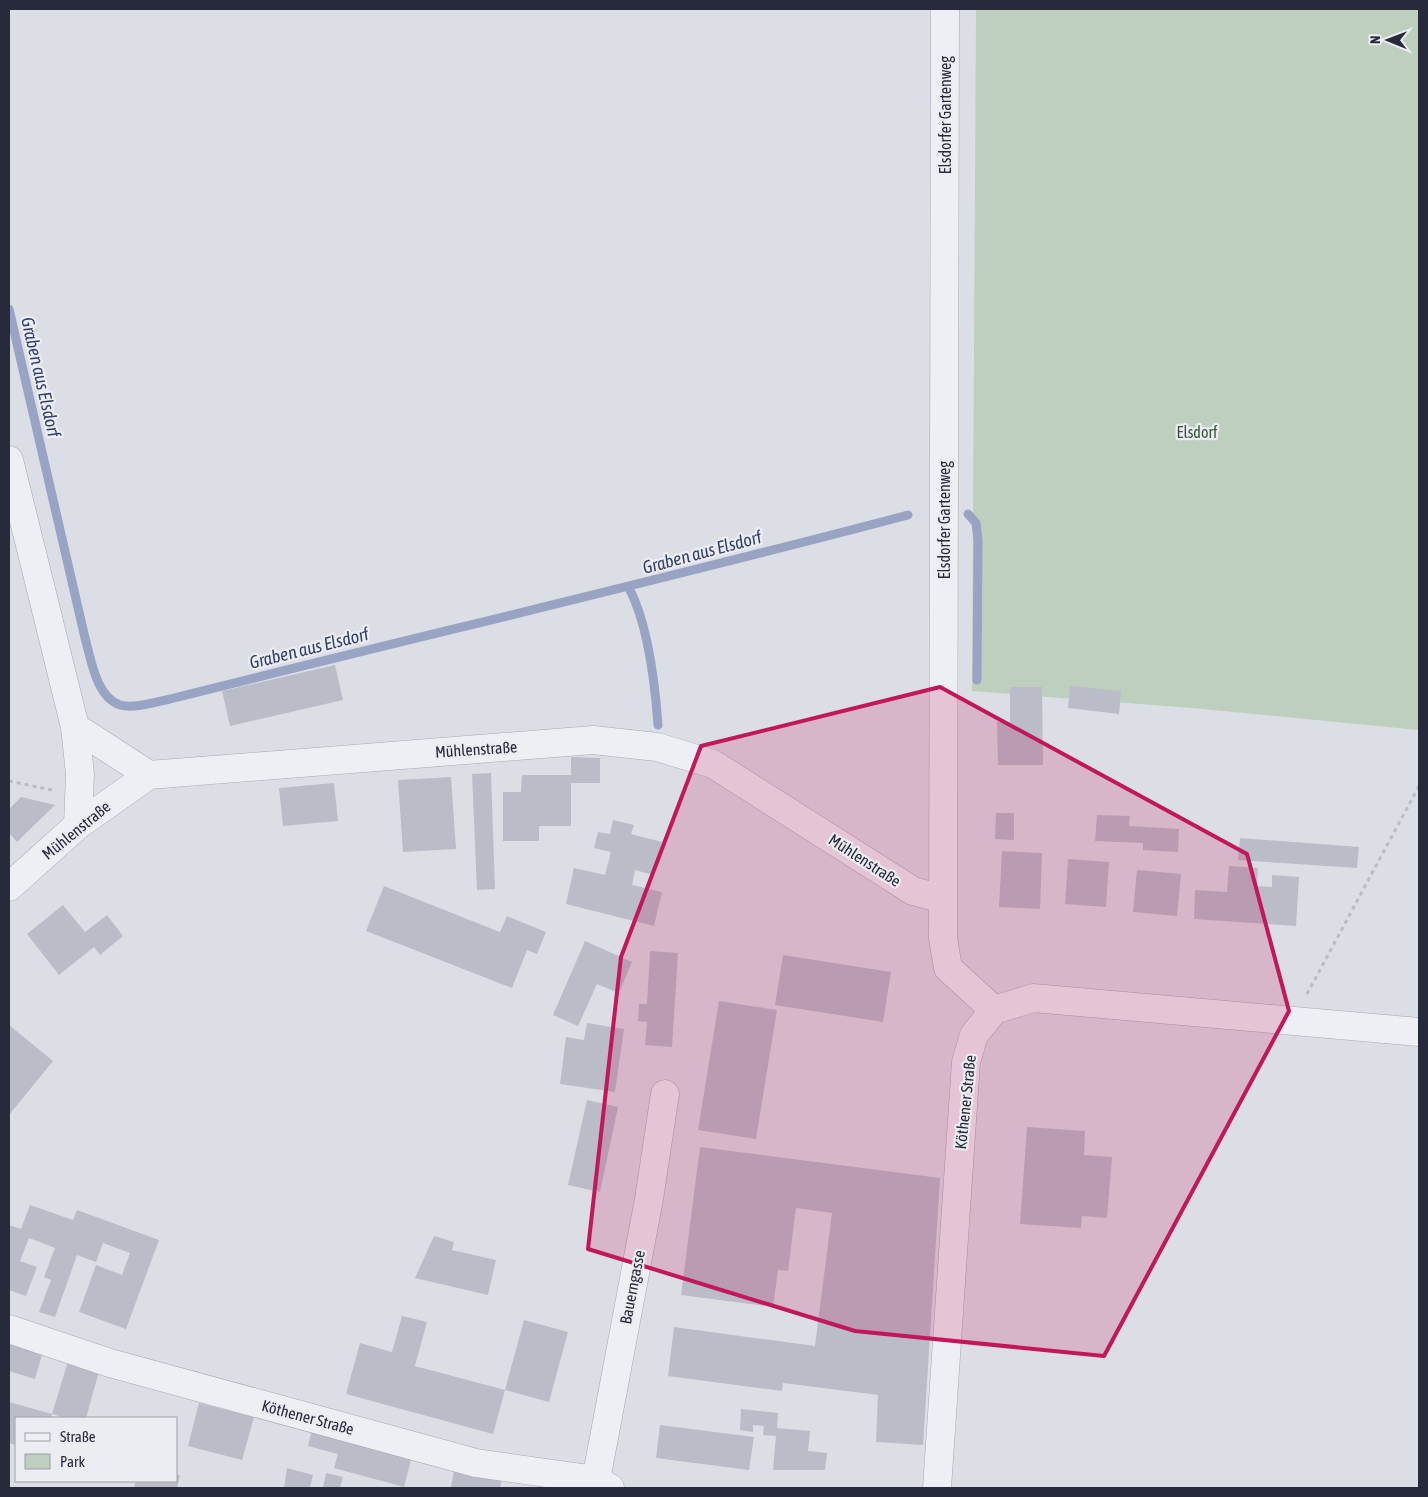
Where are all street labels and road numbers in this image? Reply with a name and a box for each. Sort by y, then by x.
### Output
street label: Elsdorfer Gartenweg [936,56,955,174]
street label: Elsdorfer Gartenweg [935,461,954,579]
street label: Mühlenstraße [434,737,518,761]
street label: Mühlenstraße [38,797,114,863]
street label: Mühlenstraße [826,830,904,890]
street label: Köthener Straße [951,1054,979,1150]
street label: Bauerngasse [616,1248,649,1326]
street label: Köthener Straße [260,1396,356,1438]

